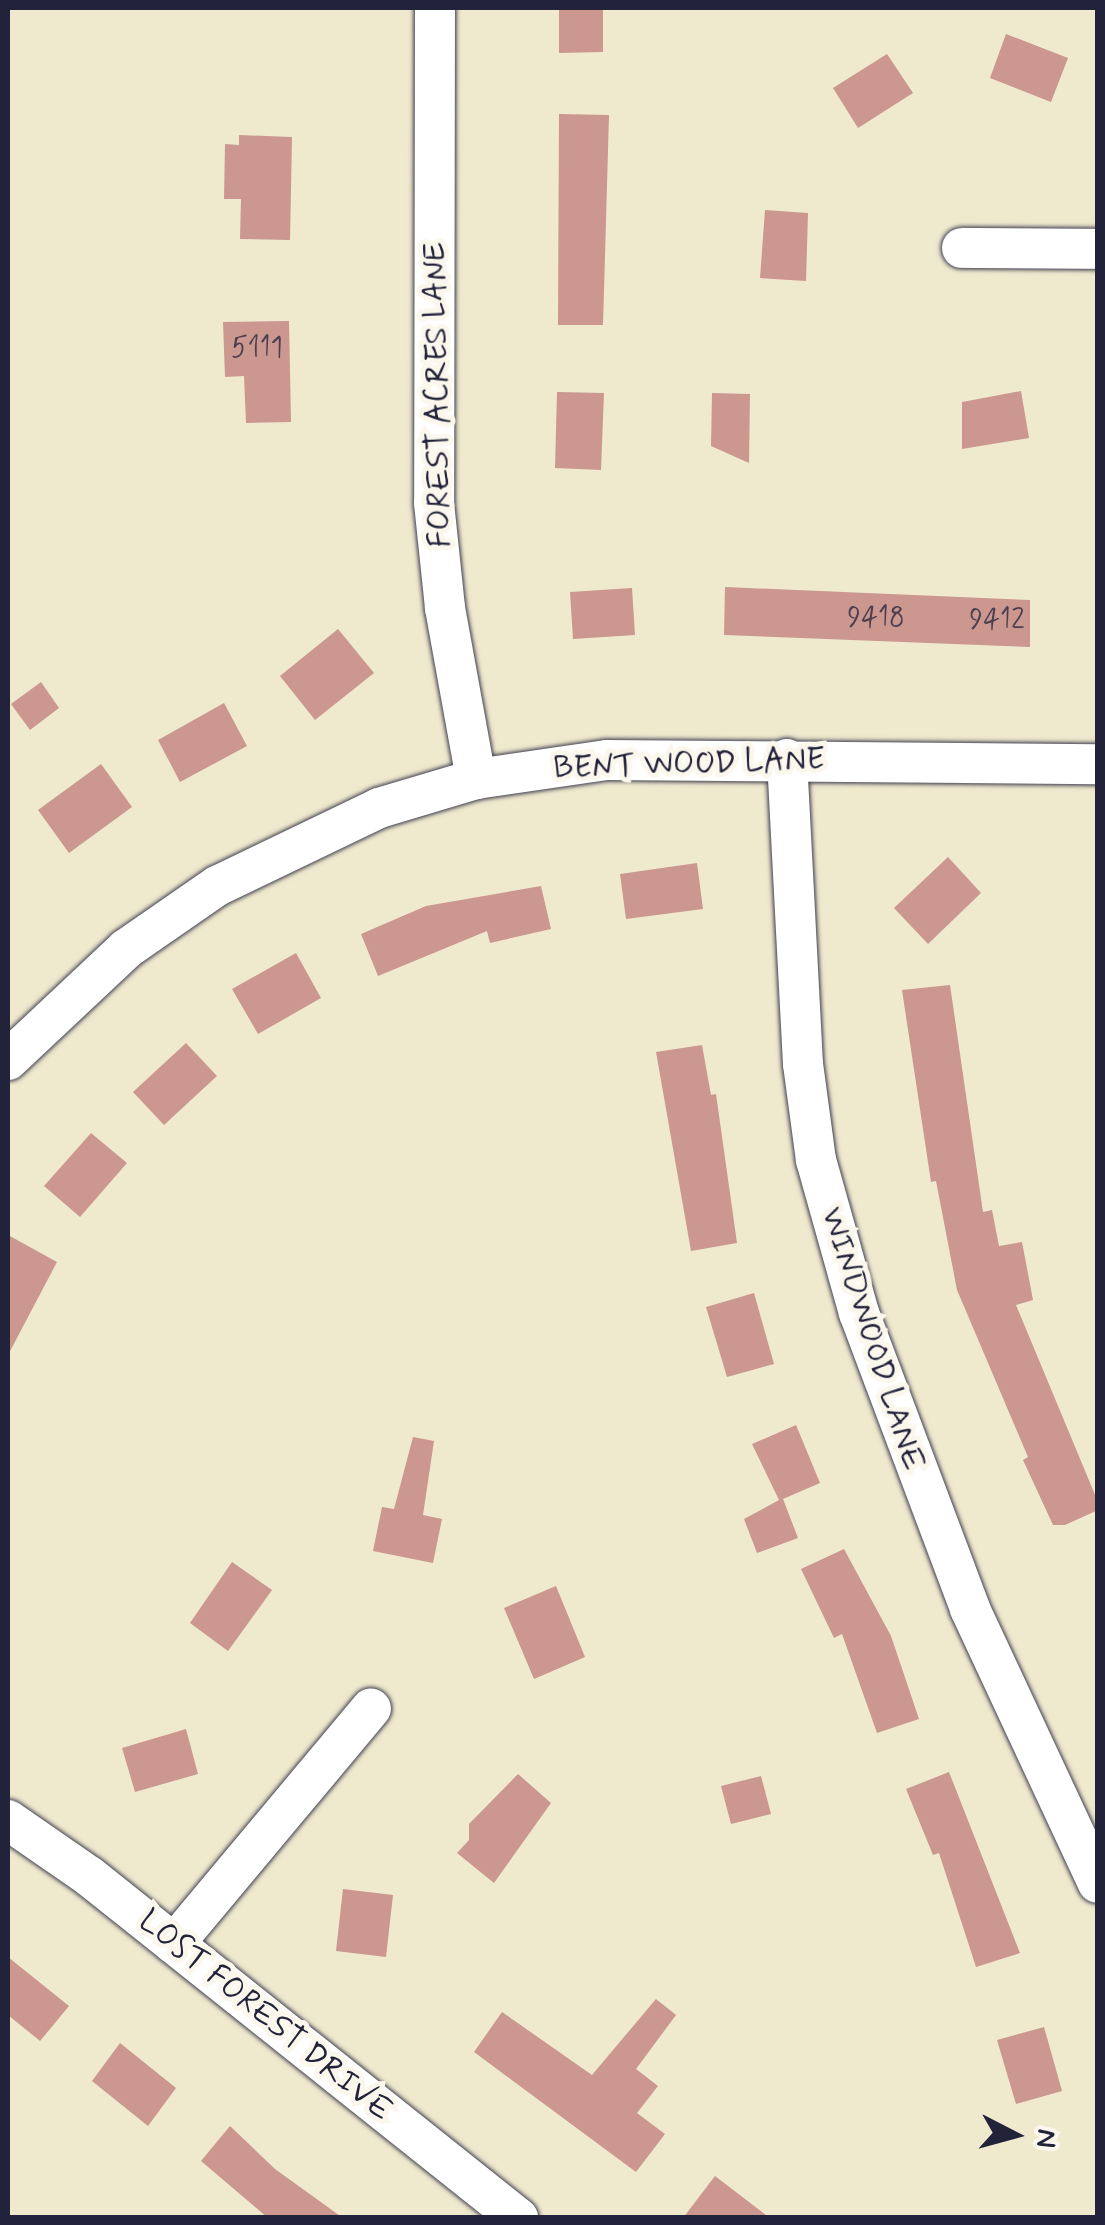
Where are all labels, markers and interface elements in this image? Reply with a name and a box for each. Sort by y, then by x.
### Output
street label: FOREST ACRES LANE [416,235,460,555]
house number: 5111 [231,332,283,366]
house number: 9418 [847,602,905,636]
house number: 9412 [969,604,1025,638]
street label: BENT WOOD LANE [551,740,827,788]
street label: WINDWOOD LANE [811,1203,933,1475]
street label: LOST FOREST DRIVE [130,1902,400,2130]
north arrow [965,2085,1065,2185]
text: N [1026,2127,1065,2149]

